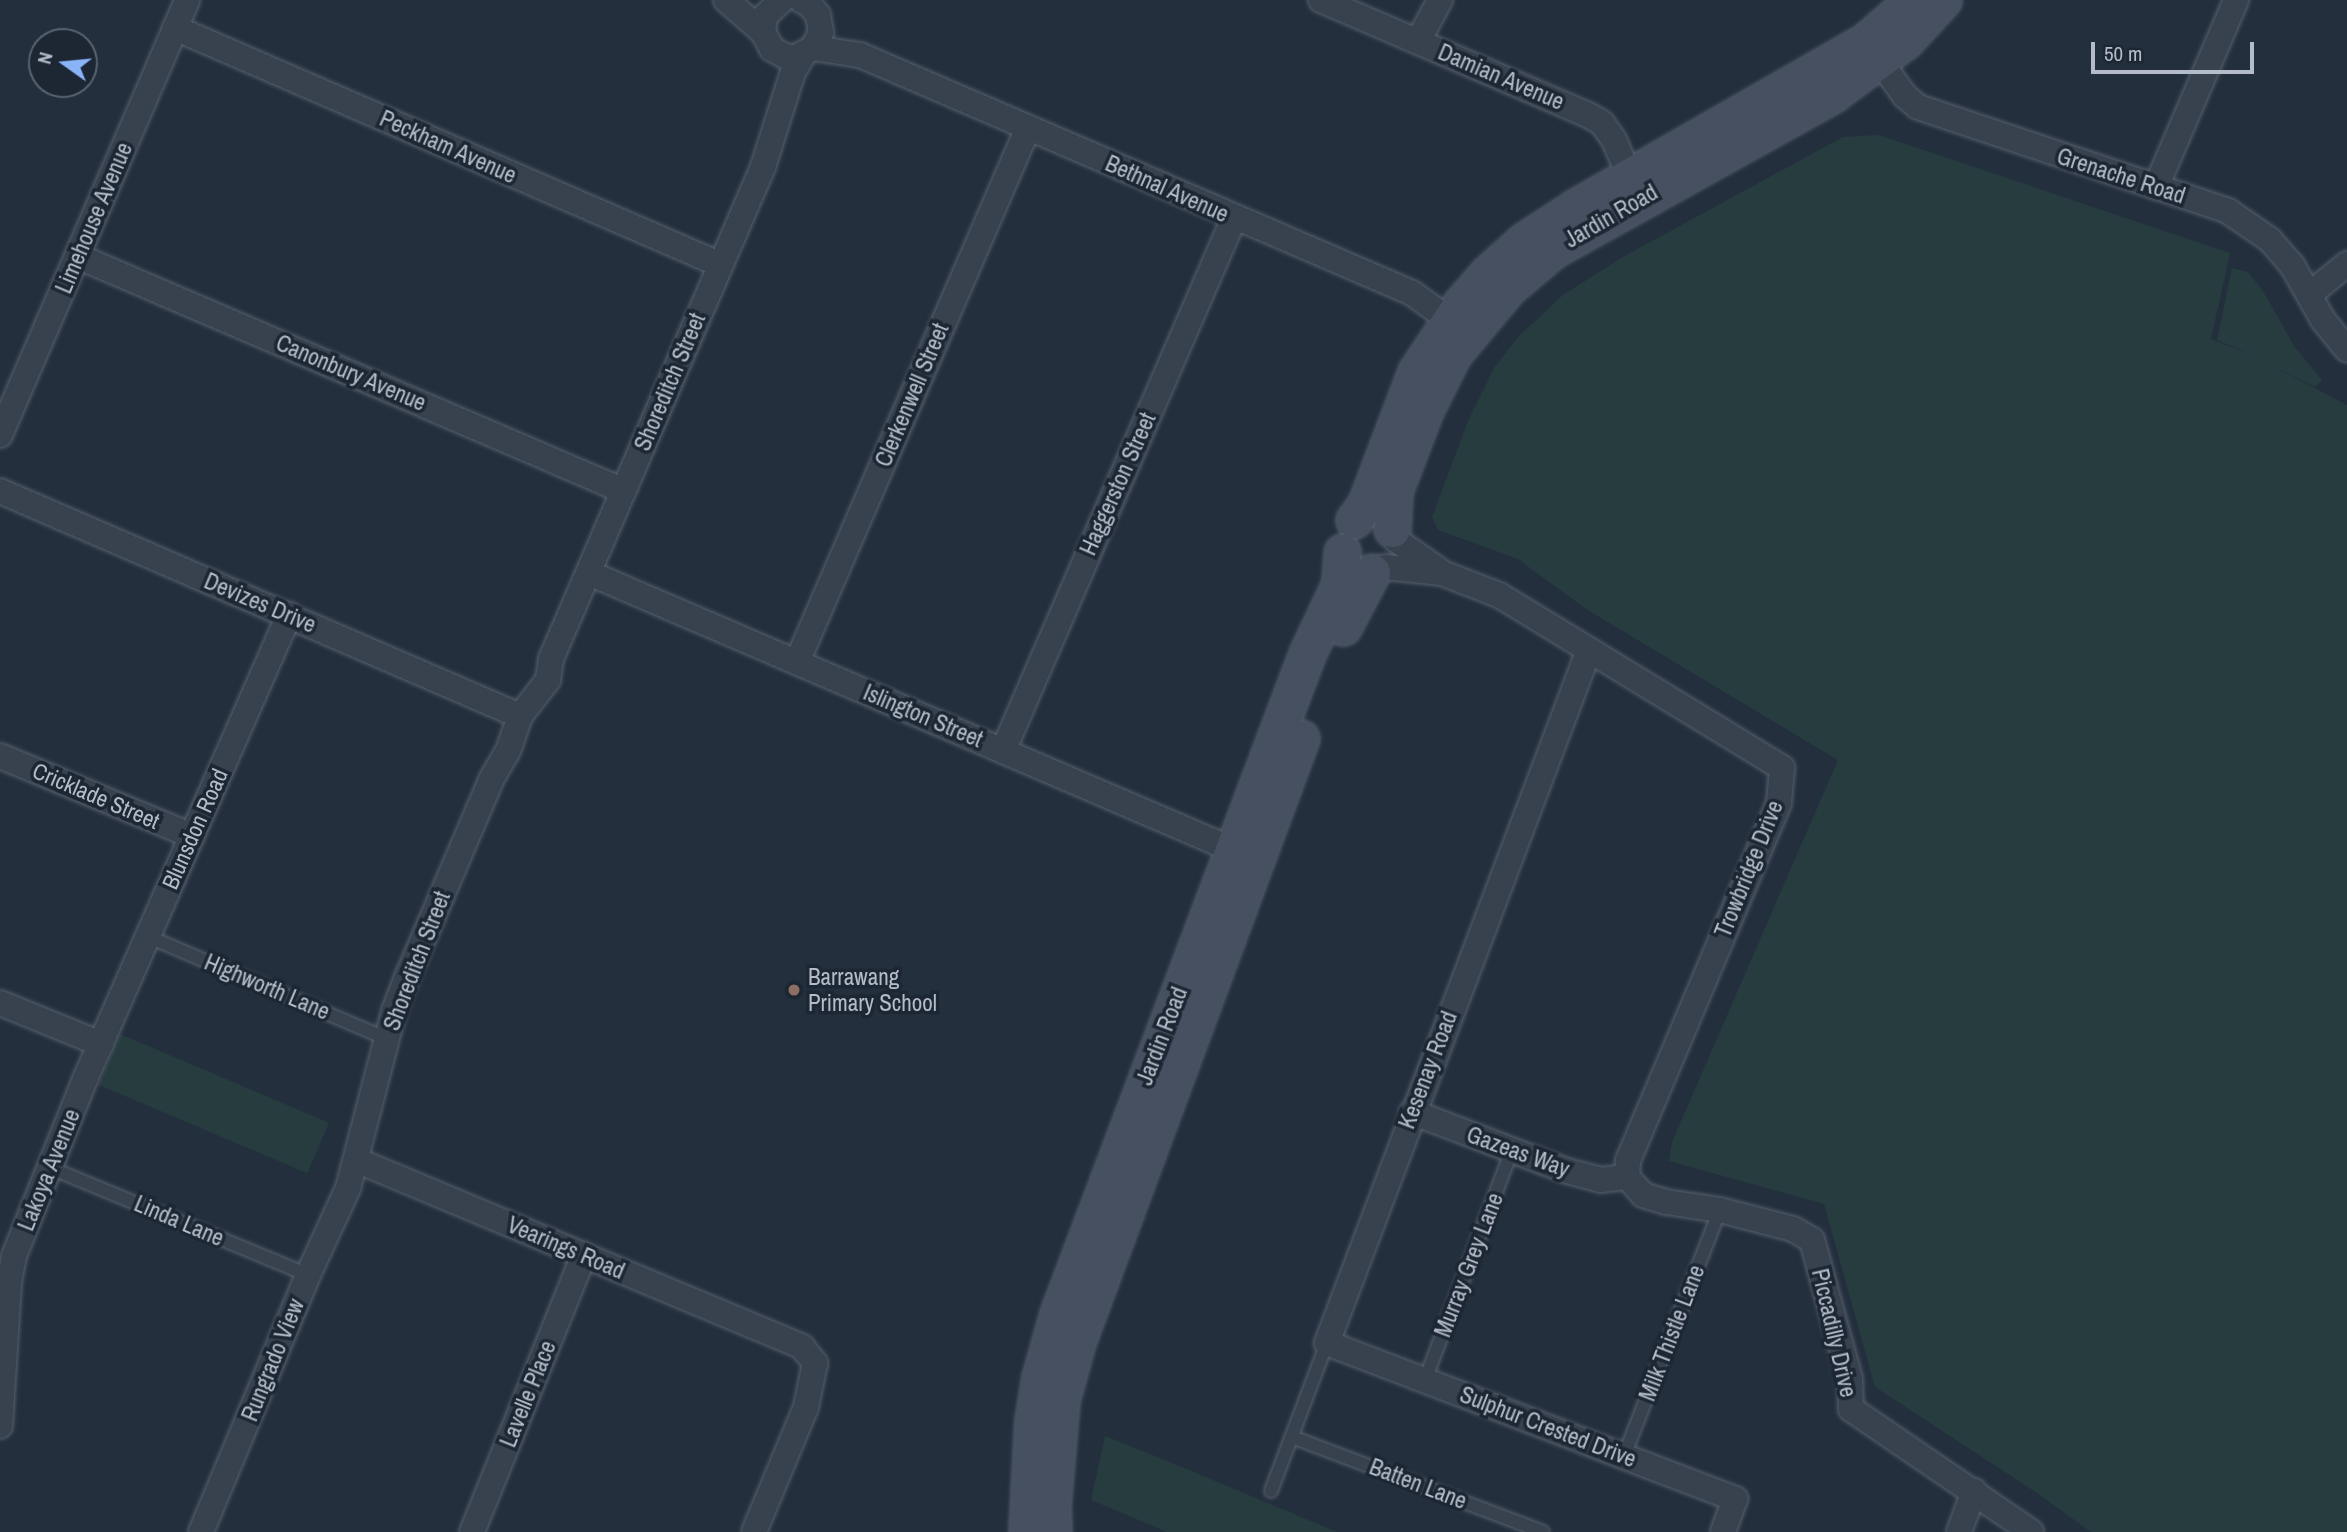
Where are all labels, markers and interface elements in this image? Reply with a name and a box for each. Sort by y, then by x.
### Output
north arrow [28,28,98,98]
scale bar [2095,28,2258,72]
street label: Damian Avenue [1434,38,1568,116]
text: 50 m [2104,39,2142,68]
text: N [31,49,59,67]
street label: Peckham Avenue [375,104,521,190]
street label: Limehouse Avenue [50,138,138,298]
street label: Grenache Road [2053,142,2189,210]
street label: Bethnal Avenue [1101,149,1233,229]
street label: Jardin Road [1560,178,1662,254]
street label: Shoreditch Street [629,309,711,455]
street label: Clerkenwell Street [869,319,955,471]
street label: Canonbury Avenue [271,329,431,417]
street label: Haggerston Street [1074,408,1162,560]
street label: Devizes Drive [200,567,320,639]
street label: Islington Street [859,679,987,753]
street label: Cricklade Street [28,757,164,835]
street label: Blunsdon Road [156,764,234,894]
street label: Trowbridge Drive [1709,797,1789,941]
street label: Shoreditch Street [378,888,456,1034]
street label: Highworth Lane [200,948,334,1026]
place label: Barrawang Primary School [808,963,937,1017]
marker: Barrawang Primary School [786,982,802,998]
street label: Jardin Road [1131,983,1193,1089]
street label: Kesenay Road [1393,1007,1463,1133]
street label: Lakoya Avenue [12,1105,86,1235]
street label: Gazeas Way [1463,1121,1573,1183]
street label: Murray Grey Lane [1429,1189,1509,1341]
street label: Linda Lane [130,1190,228,1252]
street label: Vearings Road [503,1211,629,1285]
street label: Milk Thistle Lane [1633,1261,1711,1405]
street label: Piccadilly Drive [1806,1266,1862,1400]
street label: Rungrado View [236,1295,310,1425]
street label: Lavelle Place [494,1337,562,1451]
street label: Sulphur Crested Drive [1456,1381,1640,1473]
street label: Batten Lane [1366,1453,1470,1515]

